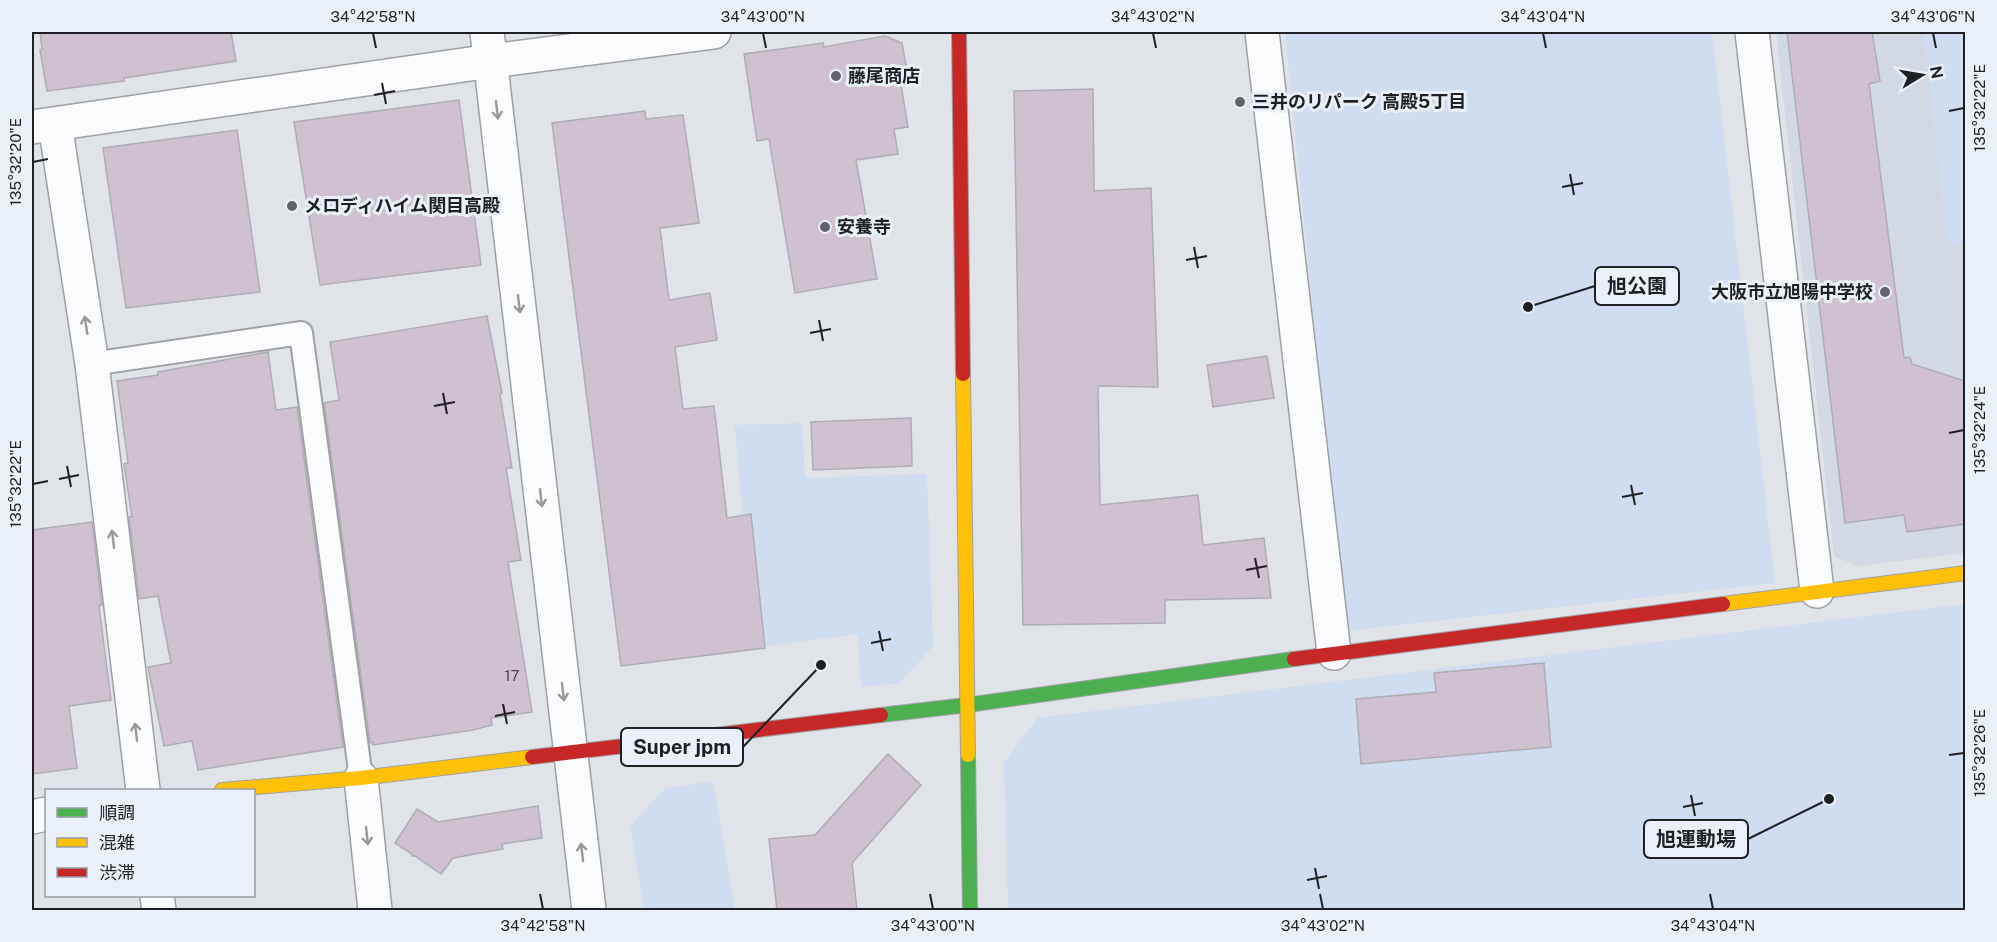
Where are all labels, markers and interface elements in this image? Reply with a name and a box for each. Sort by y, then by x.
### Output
text: 34°42'58"N [331,8,415,25]
text: 34°43'00"N [721,8,805,25]
text: 34°43'02"N [1111,8,1195,25]
text: 34°43'04"N [1501,8,1585,25]
text: 34°43'06"N [1891,8,1975,25]
north arrow [1892,45,1952,105]
text: N [1926,64,1947,80]
text: 135°32'22"E [1971,64,1988,152]
place label: 藤尾商店 [848,65,920,86]
marker: 藤尾商店 [829,69,843,83]
place label: 三井のリパーク 高殿5丁目 [1252,91,1466,112]
marker: 三井のリパーク 高殿5丁目 [1233,95,1247,109]
one-way arrow [492,100,503,120]
text: 135°32'20"E [7,118,24,206]
place label: メロディハイム関目高殿 [304,195,500,216]
marker: メロディハイム関目高殿 [285,199,299,213]
place label: 安養寺 [837,216,891,237]
marker: 安養寺 [818,220,832,234]
callout: 旭公園 [1595,267,1679,305]
text: 旭公園 [1607,274,1667,298]
place label: 大阪市立旭陽中学校 [1711,281,1873,302]
marker: 大阪市立旭陽中学校 [1878,285,1892,299]
one-way arrow [514,294,525,314]
one-way arrow [80,315,91,335]
text: 135°32'24"E [1971,386,1988,474]
text: 135°32'22"E [7,440,24,528]
one-way arrow [536,487,547,507]
one-way arrow [107,529,118,549]
house number: 17 [504,667,520,684]
one-way arrow [558,681,569,701]
text: 135°32'26"E [1971,709,1988,797]
one-way arrow [131,723,142,743]
callout: Super jpm [621,728,743,766]
text: Super jpm [633,735,731,759]
legend [45,789,255,897]
text: 順調 [99,802,135,823]
callout: 旭運動場 [1644,820,1748,858]
one-way arrow [362,826,373,846]
text: 旭運動場 [1656,827,1736,851]
text: 混雑 [99,832,135,853]
one-way arrow [576,843,587,863]
text: 渋滞 [99,862,135,883]
text: 34°42'58"N [501,917,585,934]
text: 34°43'00"N [891,917,975,934]
text: 34°43'02"N [1281,917,1365,934]
text: 34°43'04"N [1671,917,1755,934]

